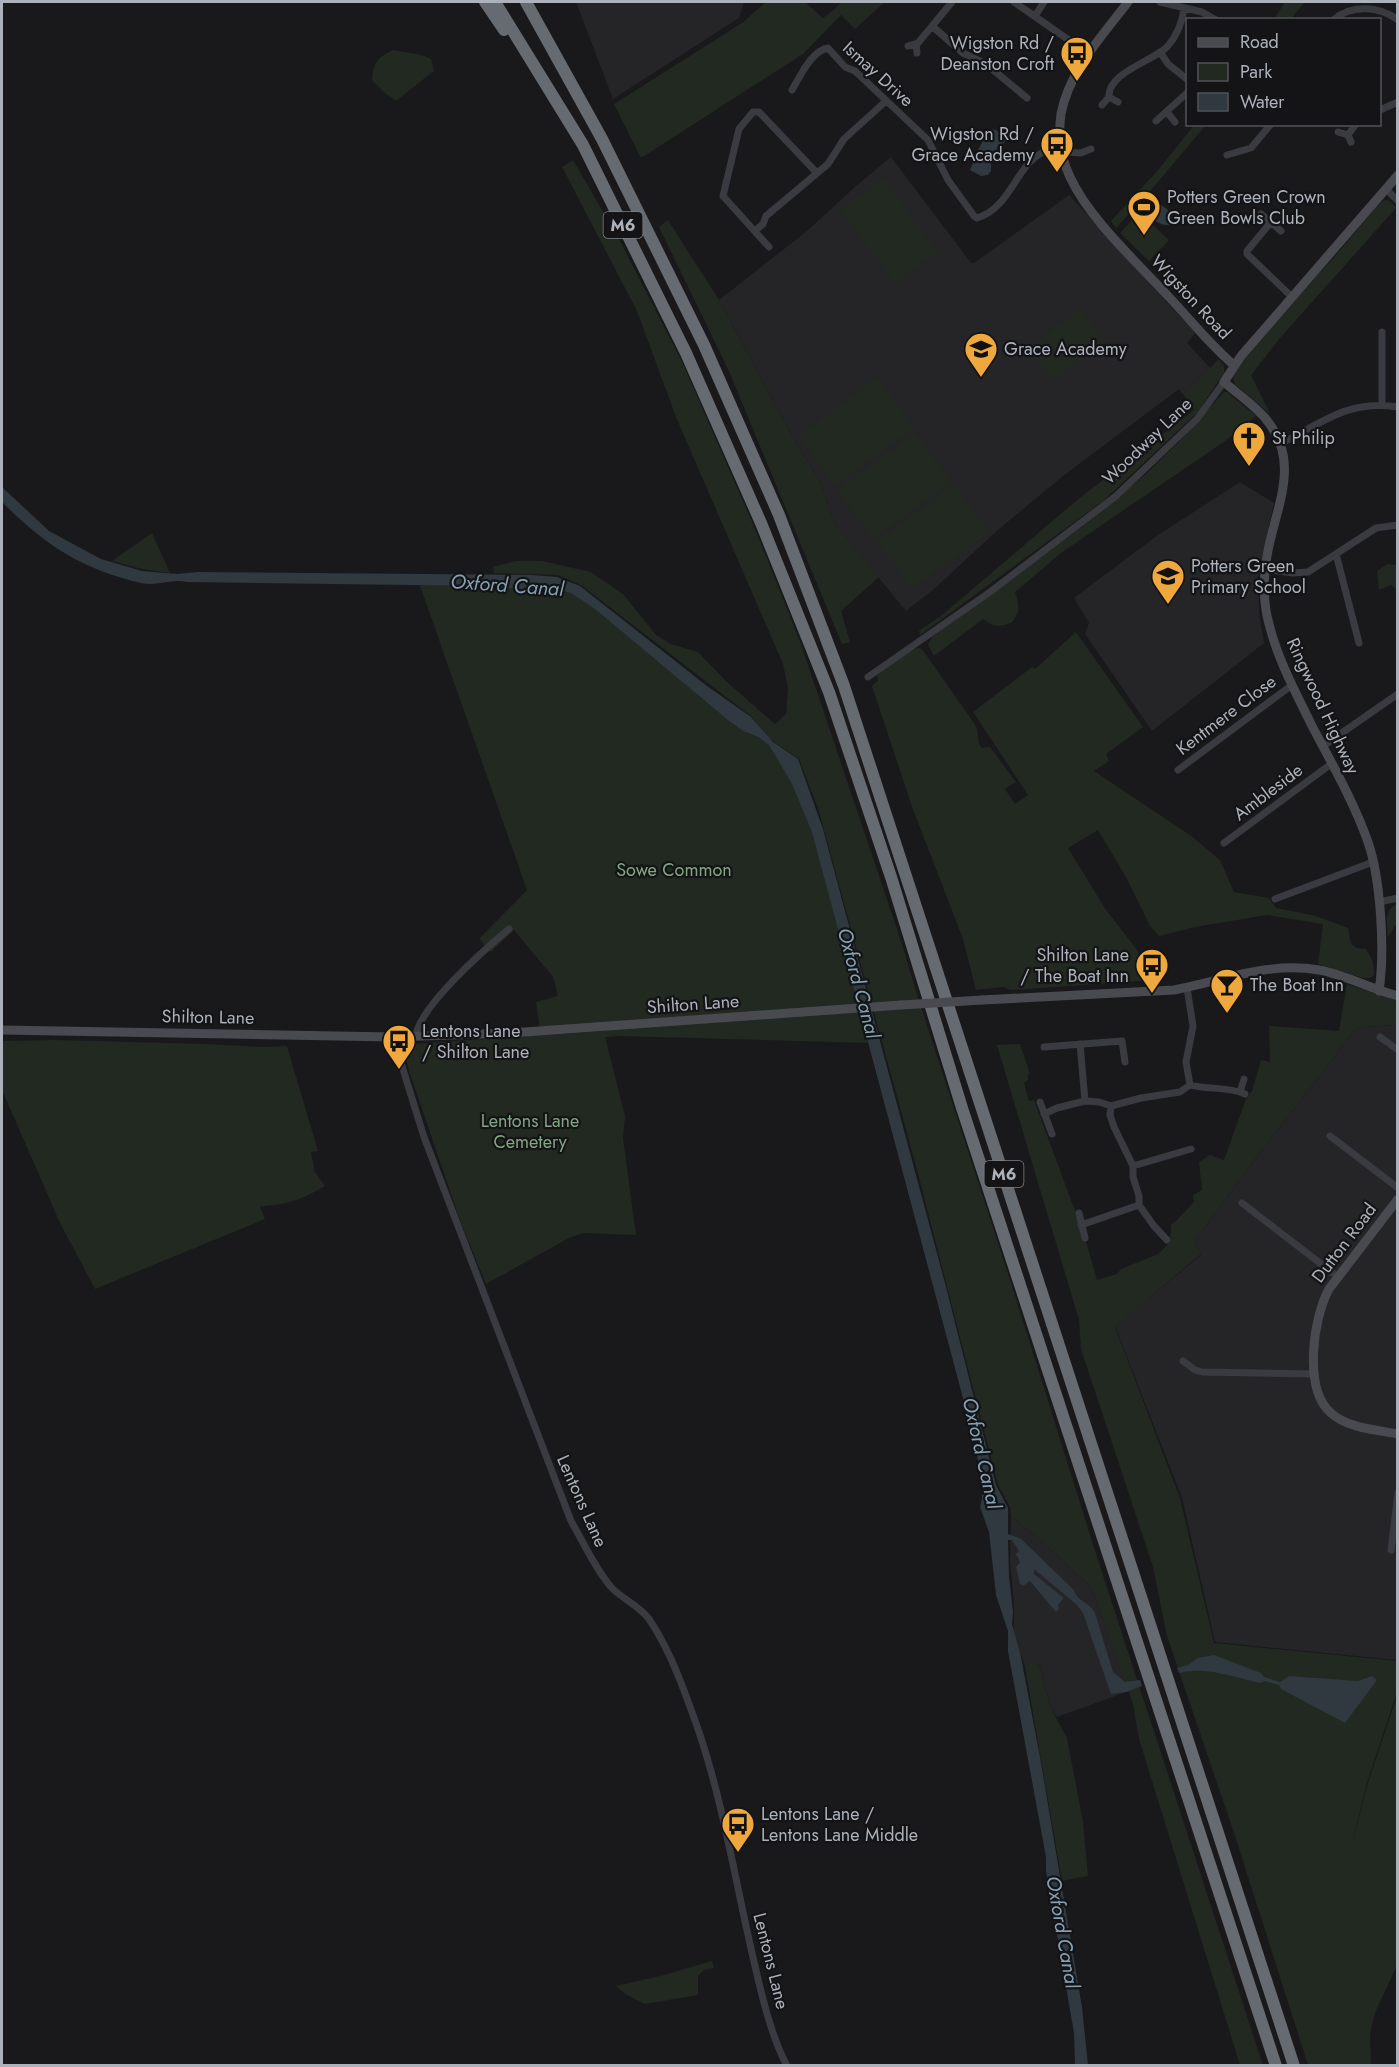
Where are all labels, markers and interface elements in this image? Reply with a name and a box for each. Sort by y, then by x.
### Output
legend [1186,18,1381,126]
text: Road [1240,29,1279,55]
place label: Wigston Rd / Deanston Croft [941,30,1055,77]
street label: Ismay Drive [837,35,919,113]
bus stop icon: Wigston Rd / Deanston Croft [1059,35,1095,82]
text: Park [1240,59,1272,85]
text: Water [1240,89,1285,115]
place label: Wigston Rd / Grace Academy [911,121,1034,168]
bus stop icon: Wigston Rd / Grace Academy [1039,126,1075,173]
place label: Potters Green Crown Green Bowls Club [1167,184,1326,231]
sports icon: Potters Green Crown Green Bowls Club [1126,189,1162,236]
road number: M6 [604,212,642,238]
street label: Wigston Road [1145,249,1237,345]
school or university icon: Grace Academy [963,331,999,378]
place label: Grace Academy [1004,336,1127,362]
street label: Woodway Lane [1096,391,1198,491]
church icon: St Philip [1231,420,1267,467]
place label: St Philip [1272,425,1335,451]
place label: Potters Green Primary School [1191,553,1306,600]
school or university icon: Potters Green Primary School [1150,558,1186,605]
water label: Oxford Canal [449,567,566,604]
street label: Ringwood Highway [1280,634,1366,778]
street label: Kentmere Close [1171,669,1281,761]
street label: Ambleside [1228,757,1308,827]
park label: Sowe Common [616,857,732,883]
water label: Oxford Canal [830,925,888,1043]
place label: Shilton Lane / The Boat Inn [1020,942,1129,989]
bus stop icon: Shilton Lane / The Boat Inn [1134,947,1170,994]
bar icon: The Boat Inn [1209,967,1245,1014]
place label: The Boat Inn [1250,972,1344,998]
street label: Shilton Lane [646,988,740,1020]
street label: Shilton Lane [161,1003,255,1031]
place label: Lentons Lane / Shilton Lane [422,1018,529,1065]
bus stop icon: Lentons Lane / Shilton Lane [381,1023,417,1070]
park label: Lentons Lane Cemetery [481,1108,579,1155]
road number: M6 [984,1161,1024,1187]
street label: Dutton Road [1305,1198,1383,1288]
water label: Oxford Canal [955,1395,1009,1513]
street label: Lentons Lane [550,1451,614,1551]
place label: Lentons Lane / Lentons Lane Middle [761,1801,918,1848]
bus stop icon: Lentons Lane / Lentons Lane Middle [720,1806,756,1853]
water label: Oxford Canal [1038,1874,1087,1992]
street label: Lentons Lane [746,1910,796,2012]

